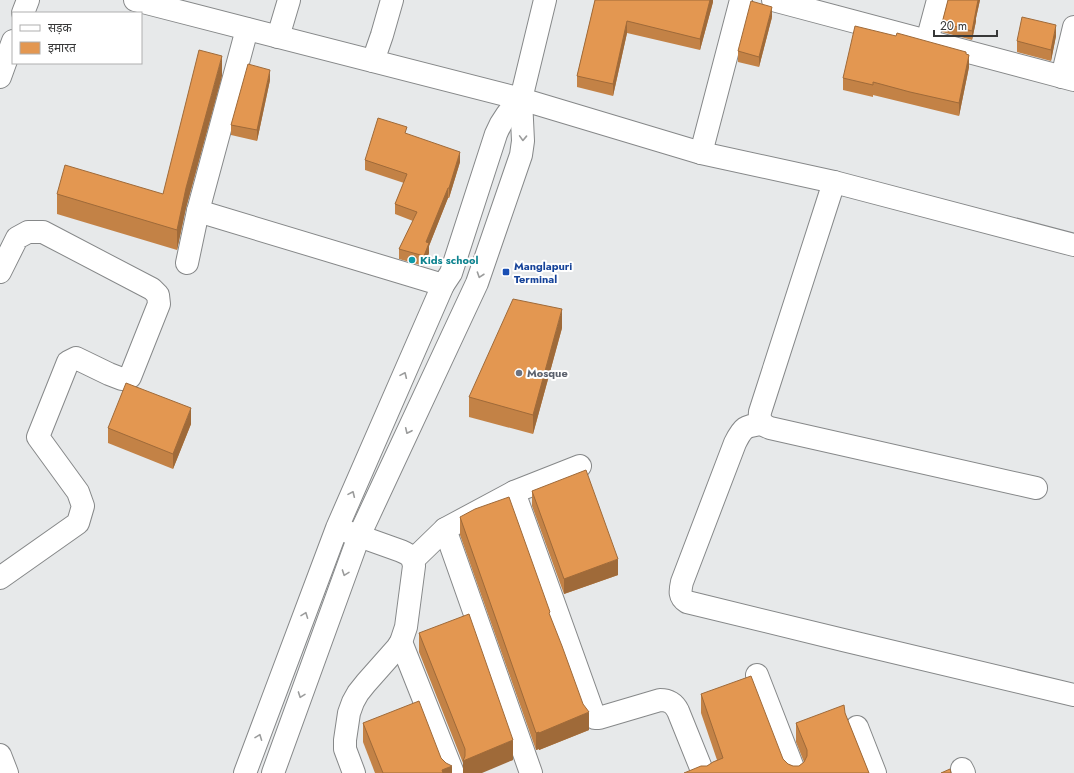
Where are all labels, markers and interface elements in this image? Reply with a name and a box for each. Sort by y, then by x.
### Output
legend [12,12,142,64]
scale bar [934,12,997,38]
text: 20 m [940,17,967,35]
text: सड़क [48,19,73,37]
text: इमारत [48,39,77,57]
one-way arrow [518,135,527,141]
place label: Kids school [420,252,479,268]
marker: Kids school [407,255,417,265]
place label: Manglapuri Terminal [514,258,572,287]
marker: Manglapuri Terminal [501,267,511,277]
one-way arrow [476,271,485,278]
place label: Mosque [527,365,568,381]
marker: Mosque [514,368,524,378]
one-way arrow [399,371,407,379]
one-way arrow [405,427,413,434]
one-way arrow [347,491,355,498]
one-way arrow [342,569,350,576]
one-way arrow [300,611,308,618]
one-way arrow [298,692,306,699]
one-way arrow [254,733,262,740]

